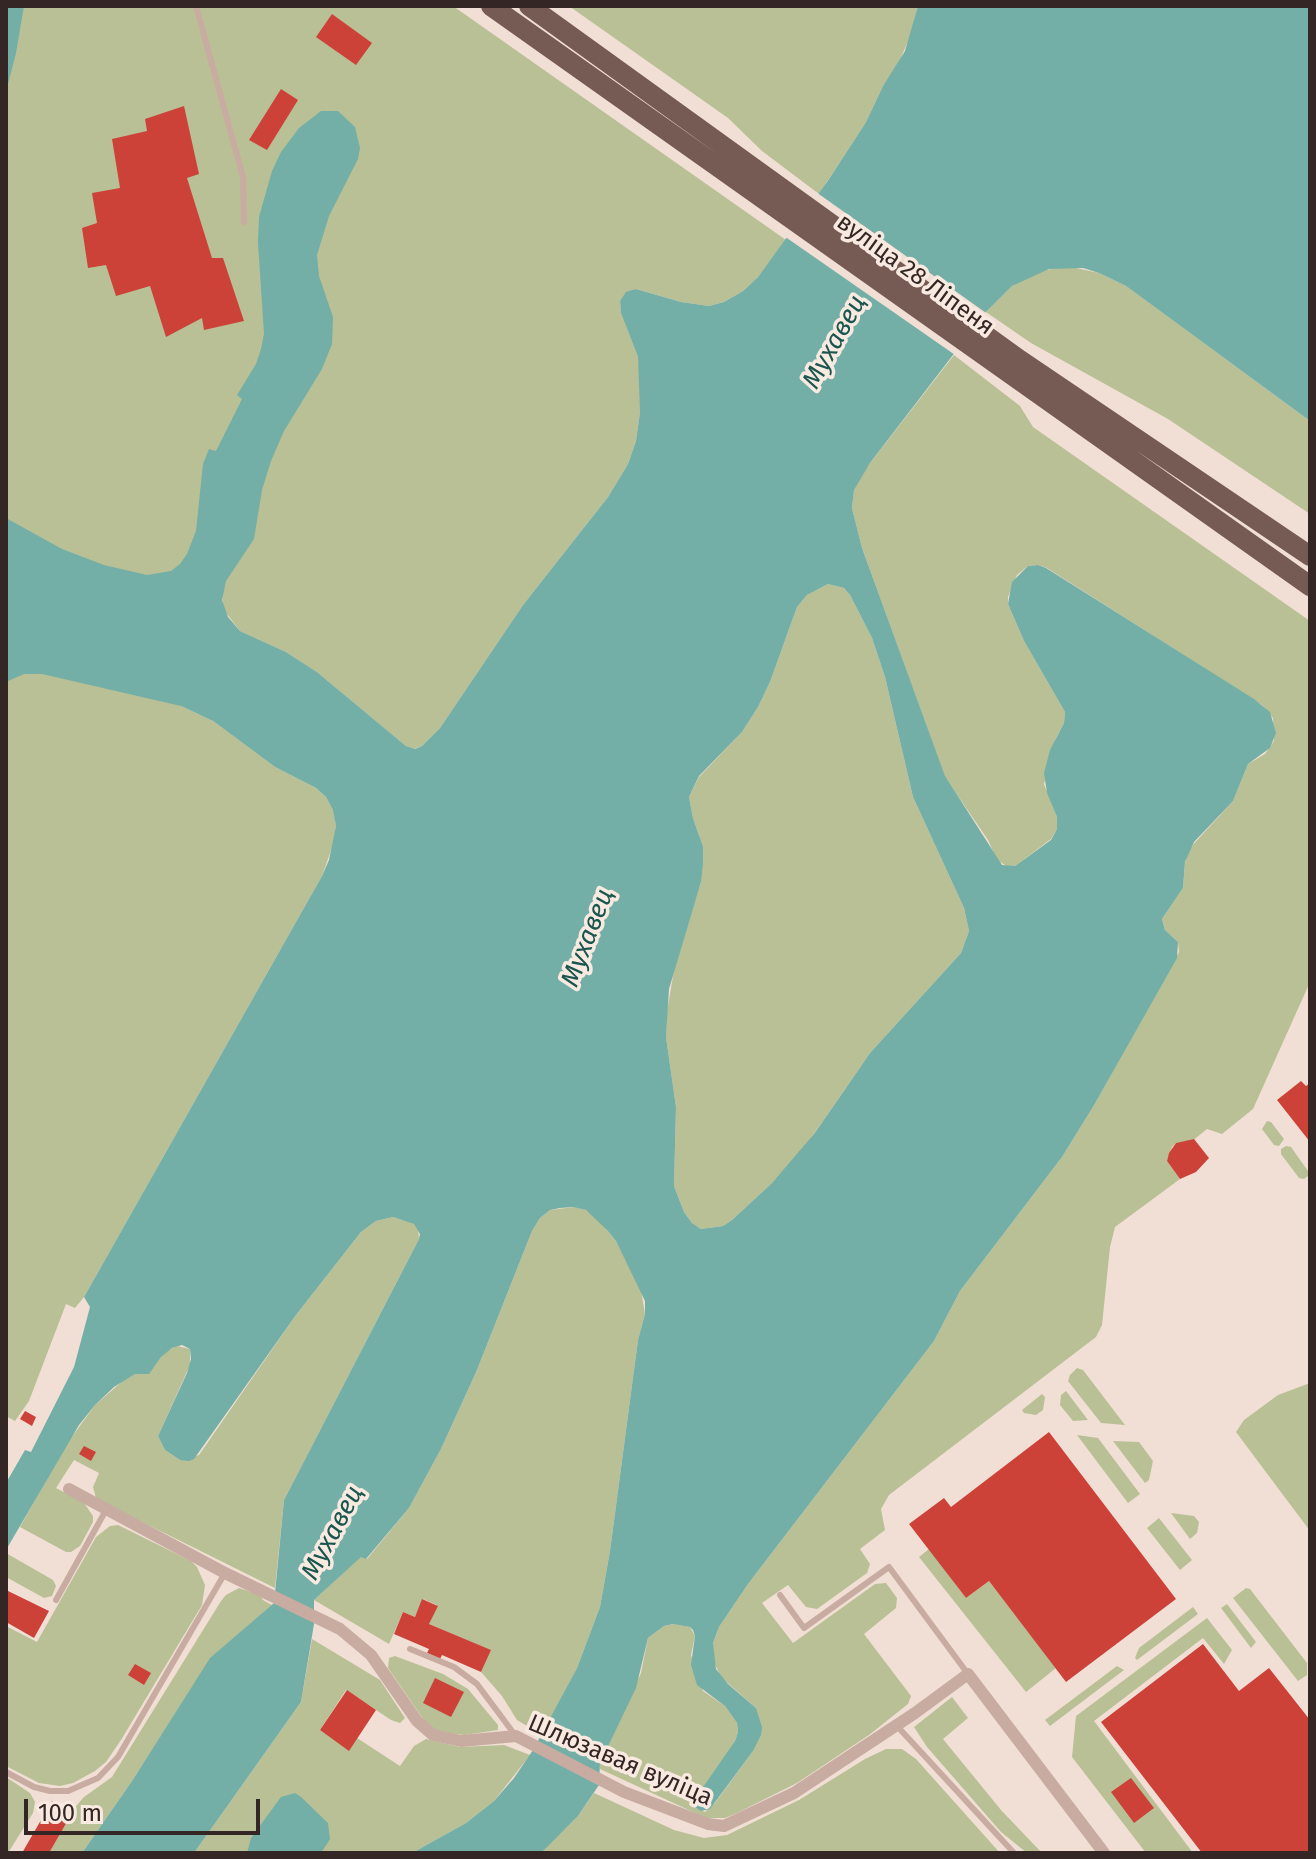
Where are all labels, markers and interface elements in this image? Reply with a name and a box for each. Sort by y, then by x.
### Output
street label: вуліца 28 Ліпеня [831,208,999,342]
water label: Мухавец [797,290,873,394]
water label: Мухавец [555,885,621,991]
water label: Мухавец [295,1481,371,1585]
street label: Шлюзавая вуліца [523,1709,717,1813]
scale bar [28,1783,264,1833]
text: 100 m [38,1799,102,1827]

